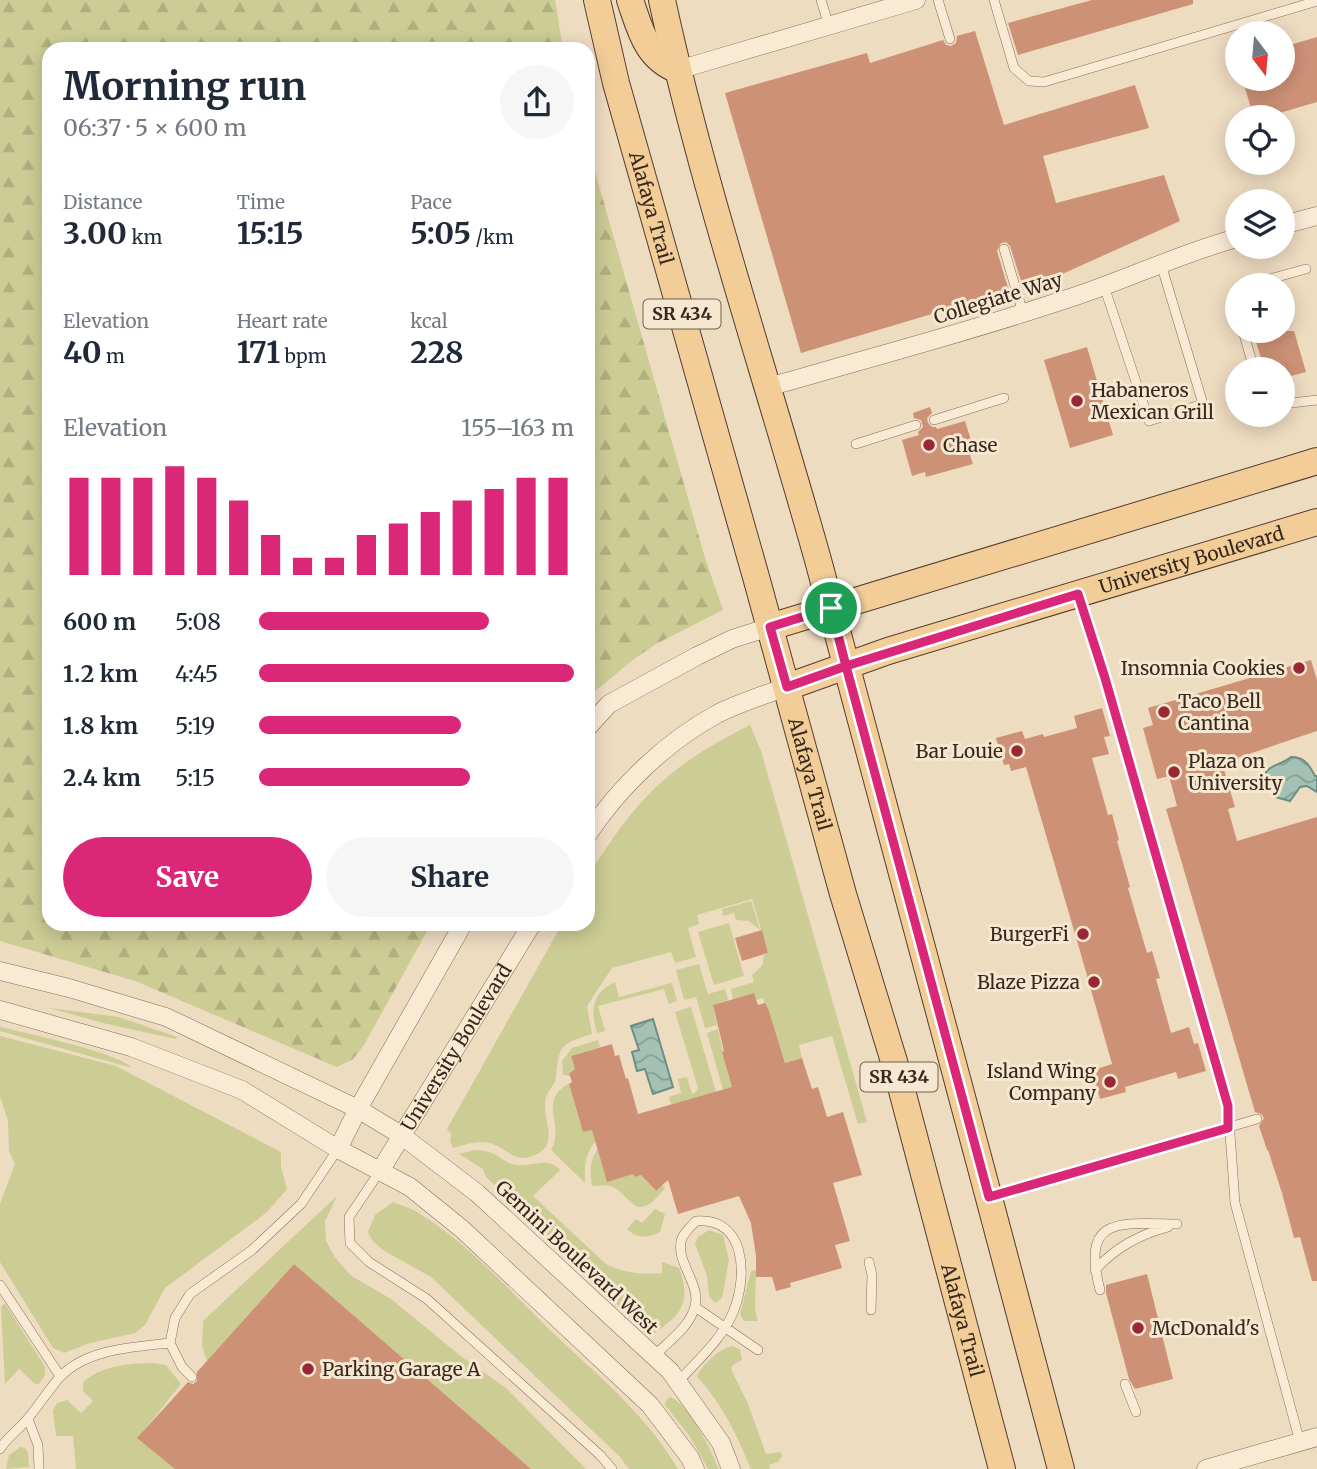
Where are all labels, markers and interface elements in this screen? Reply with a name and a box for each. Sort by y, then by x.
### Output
north arrow [1225,21,1295,91]
map controls [1225,21,1295,427]
text: Morning run [63,63,306,110]
button: share [500,65,574,139]
button: locate [1225,105,1295,175]
text: 06:37 · 5 × 600 m [63,113,247,142]
street label: Alafaya Trail [624,148,679,267]
button: layers [1225,189,1295,259]
text: Distance [63,190,142,214]
text: Time [237,190,285,214]
text: Pace [410,190,452,214]
text: 3.00 [63,214,127,252]
text: 15:15 [237,214,304,252]
text: 5:05 [410,214,471,252]
text: km [127,225,162,249]
text: /km [471,225,514,249]
street label: Collegiate Way [931,267,1065,329]
button: + [1225,273,1295,343]
road number: SR 434 [644,300,720,328]
text: Elevation [63,309,149,333]
text: Heart rate [237,309,328,333]
text: kcal [410,309,448,333]
text: 40 [63,333,102,371]
text: 171 [237,333,280,371]
text: 228 [410,333,464,371]
text: m [102,344,125,368]
text: bpm [280,344,327,368]
button: − [1225,357,1295,427]
place label: Habaneros Mexican Grill [1091,378,1214,424]
marker: Habaneros Mexican Grill [1069,393,1085,409]
text: Elevation [63,413,167,442]
text: 155–163 m [461,413,574,442]
place label: Chase [943,433,998,457]
marker: Chase [921,437,937,453]
street label: University Boulevard [1096,521,1287,599]
pin [801,578,861,638]
icon: arrive [812,589,850,627]
text: 600 m [63,607,136,636]
text: 5:08 [175,607,221,636]
place label: Insomnia Cookies [1121,656,1285,680]
text: 1.2 km [63,659,138,688]
text: 4:45 [175,659,218,688]
marker: Insomnia Cookies [1291,660,1307,676]
place label: Taco Bell Cantina [1178,689,1261,735]
marker: Taco Bell Cantina [1156,704,1172,720]
text: 1.8 km [63,711,138,740]
text: 5:19 [175,711,215,740]
street label: Alafaya Trail [783,714,837,833]
place label: Bar Louie [916,739,1003,763]
marker: Bar Louie [1009,743,1025,759]
place label: Plaza on University [1188,749,1283,795]
text: 2.4 km [63,763,141,792]
text: 5:15 [175,763,215,792]
marker: Plaza on University [1166,764,1182,780]
button: Save [63,837,312,917]
button: Share [326,837,574,917]
place label: BurgerFi [990,922,1069,946]
marker: BurgerFi [1075,926,1091,942]
street label: University Boulevard [396,960,516,1135]
place label: Blaze Pizza [977,970,1080,994]
marker: Blaze Pizza [1086,974,1102,990]
place label: Island Wing Company [987,1059,1096,1105]
road number: SR 434 [860,1062,937,1092]
marker: Island Wing Company [1102,1074,1118,1090]
street label: Gemini Boulevard West [490,1175,664,1339]
street label: Alafaya Trail [936,1260,989,1380]
place label: McDonald's [1152,1316,1259,1340]
marker: McDonald's [1130,1320,1146,1336]
place label: Parking Garage A [322,1357,481,1381]
marker: Parking Garage A [300,1361,316,1377]

